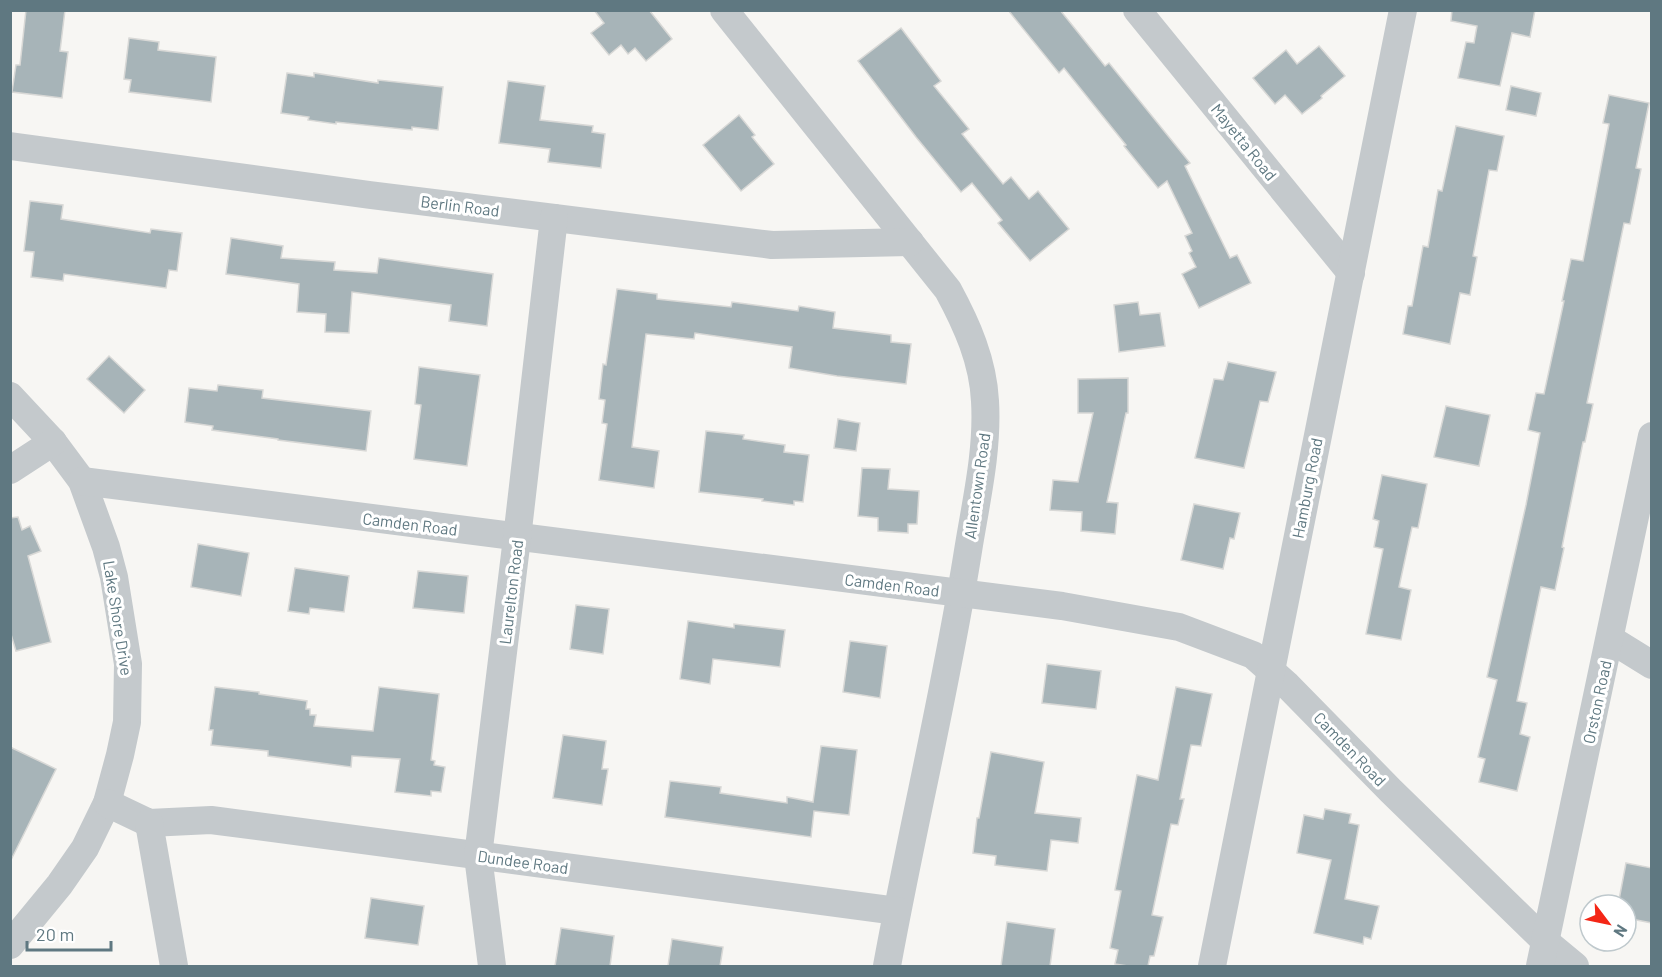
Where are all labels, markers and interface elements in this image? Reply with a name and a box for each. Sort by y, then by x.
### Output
street label: Mayetta Road [1208,99,1281,184]
street label: Berlin Road [420,191,501,220]
street label: Allentown Road [960,432,993,540]
street label: Hamburg Road [1287,436,1326,540]
street label: Camden Road [362,508,459,539]
street label: Laurelton Road [495,539,526,645]
street label: Lake Shore Drive [100,559,137,677]
street label: Camden Road [844,569,941,600]
street label: Orston Road [1578,658,1615,745]
street label: Camden Road [1310,708,1390,790]
street label: Dundee Road [477,846,570,877]
north arrow [1578,893,1638,953]
scale bar [27,914,111,952]
text: N [1610,922,1632,941]
text: 20 m [36,923,74,945]

